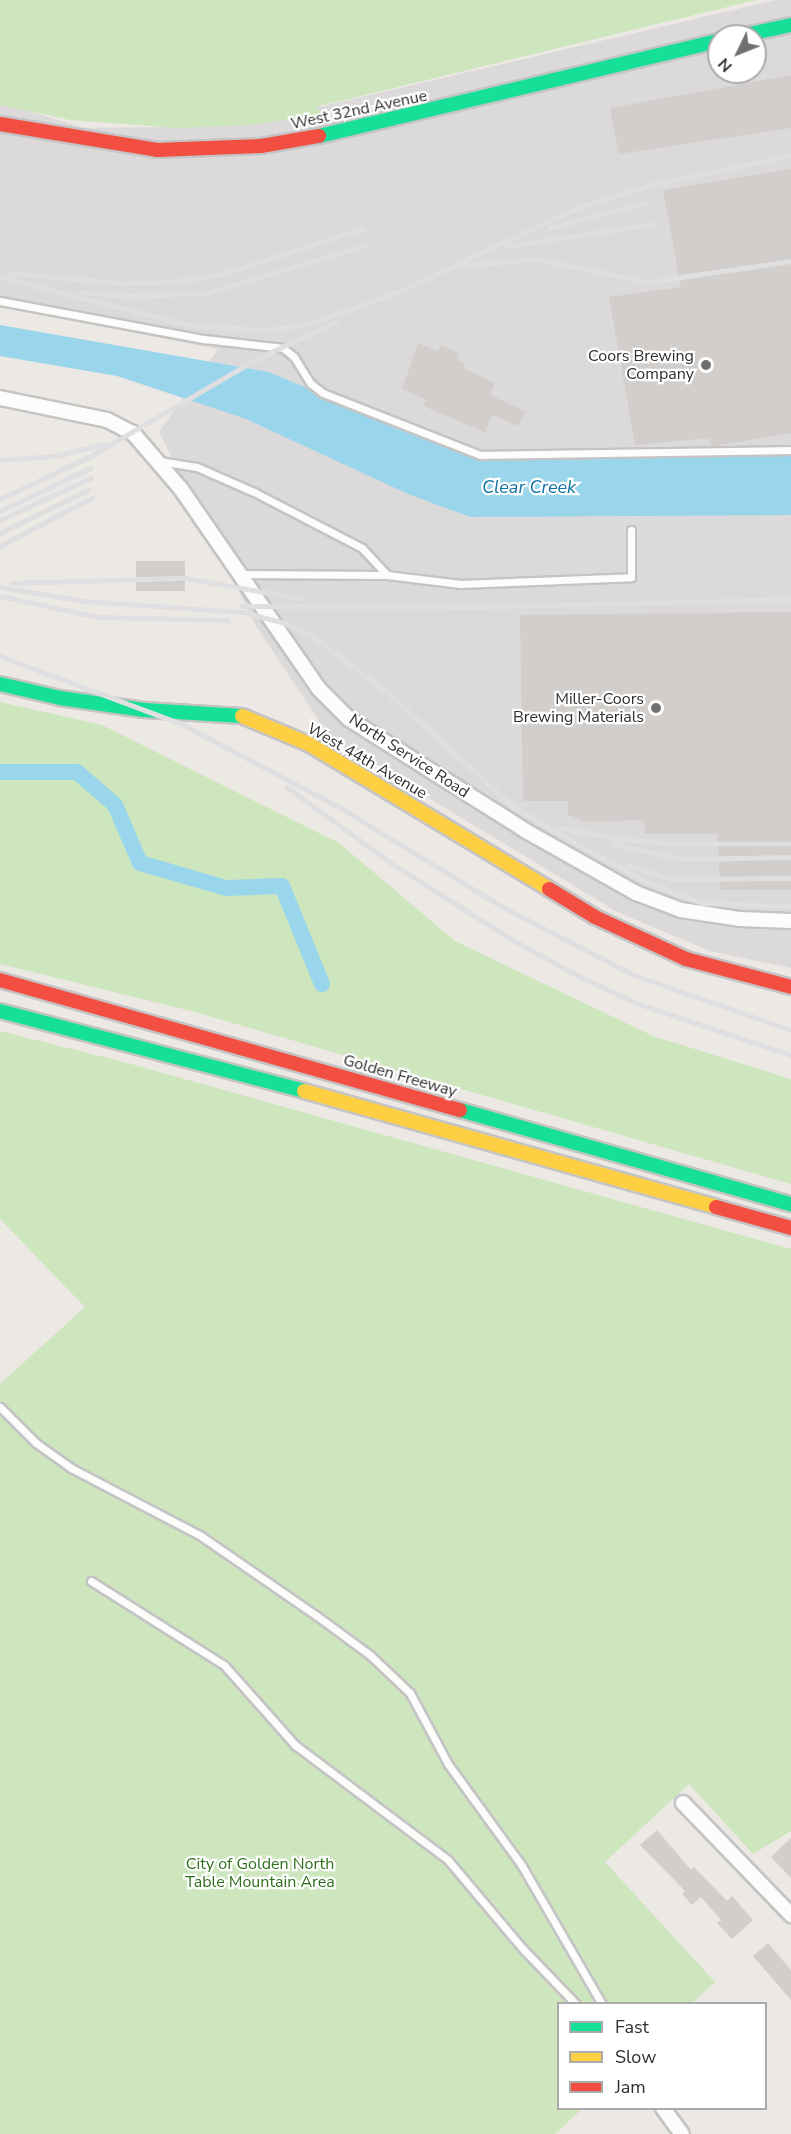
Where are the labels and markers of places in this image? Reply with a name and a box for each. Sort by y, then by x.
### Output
place label: Coors Brewing Company [588,346,694,384]
marker: Coors Brewing Company [699,358,713,372]
place label: Miller-Coors Brewing Materials [513,689,644,727]
marker: Miller-Coors Brewing Materials [649,701,663,715]

